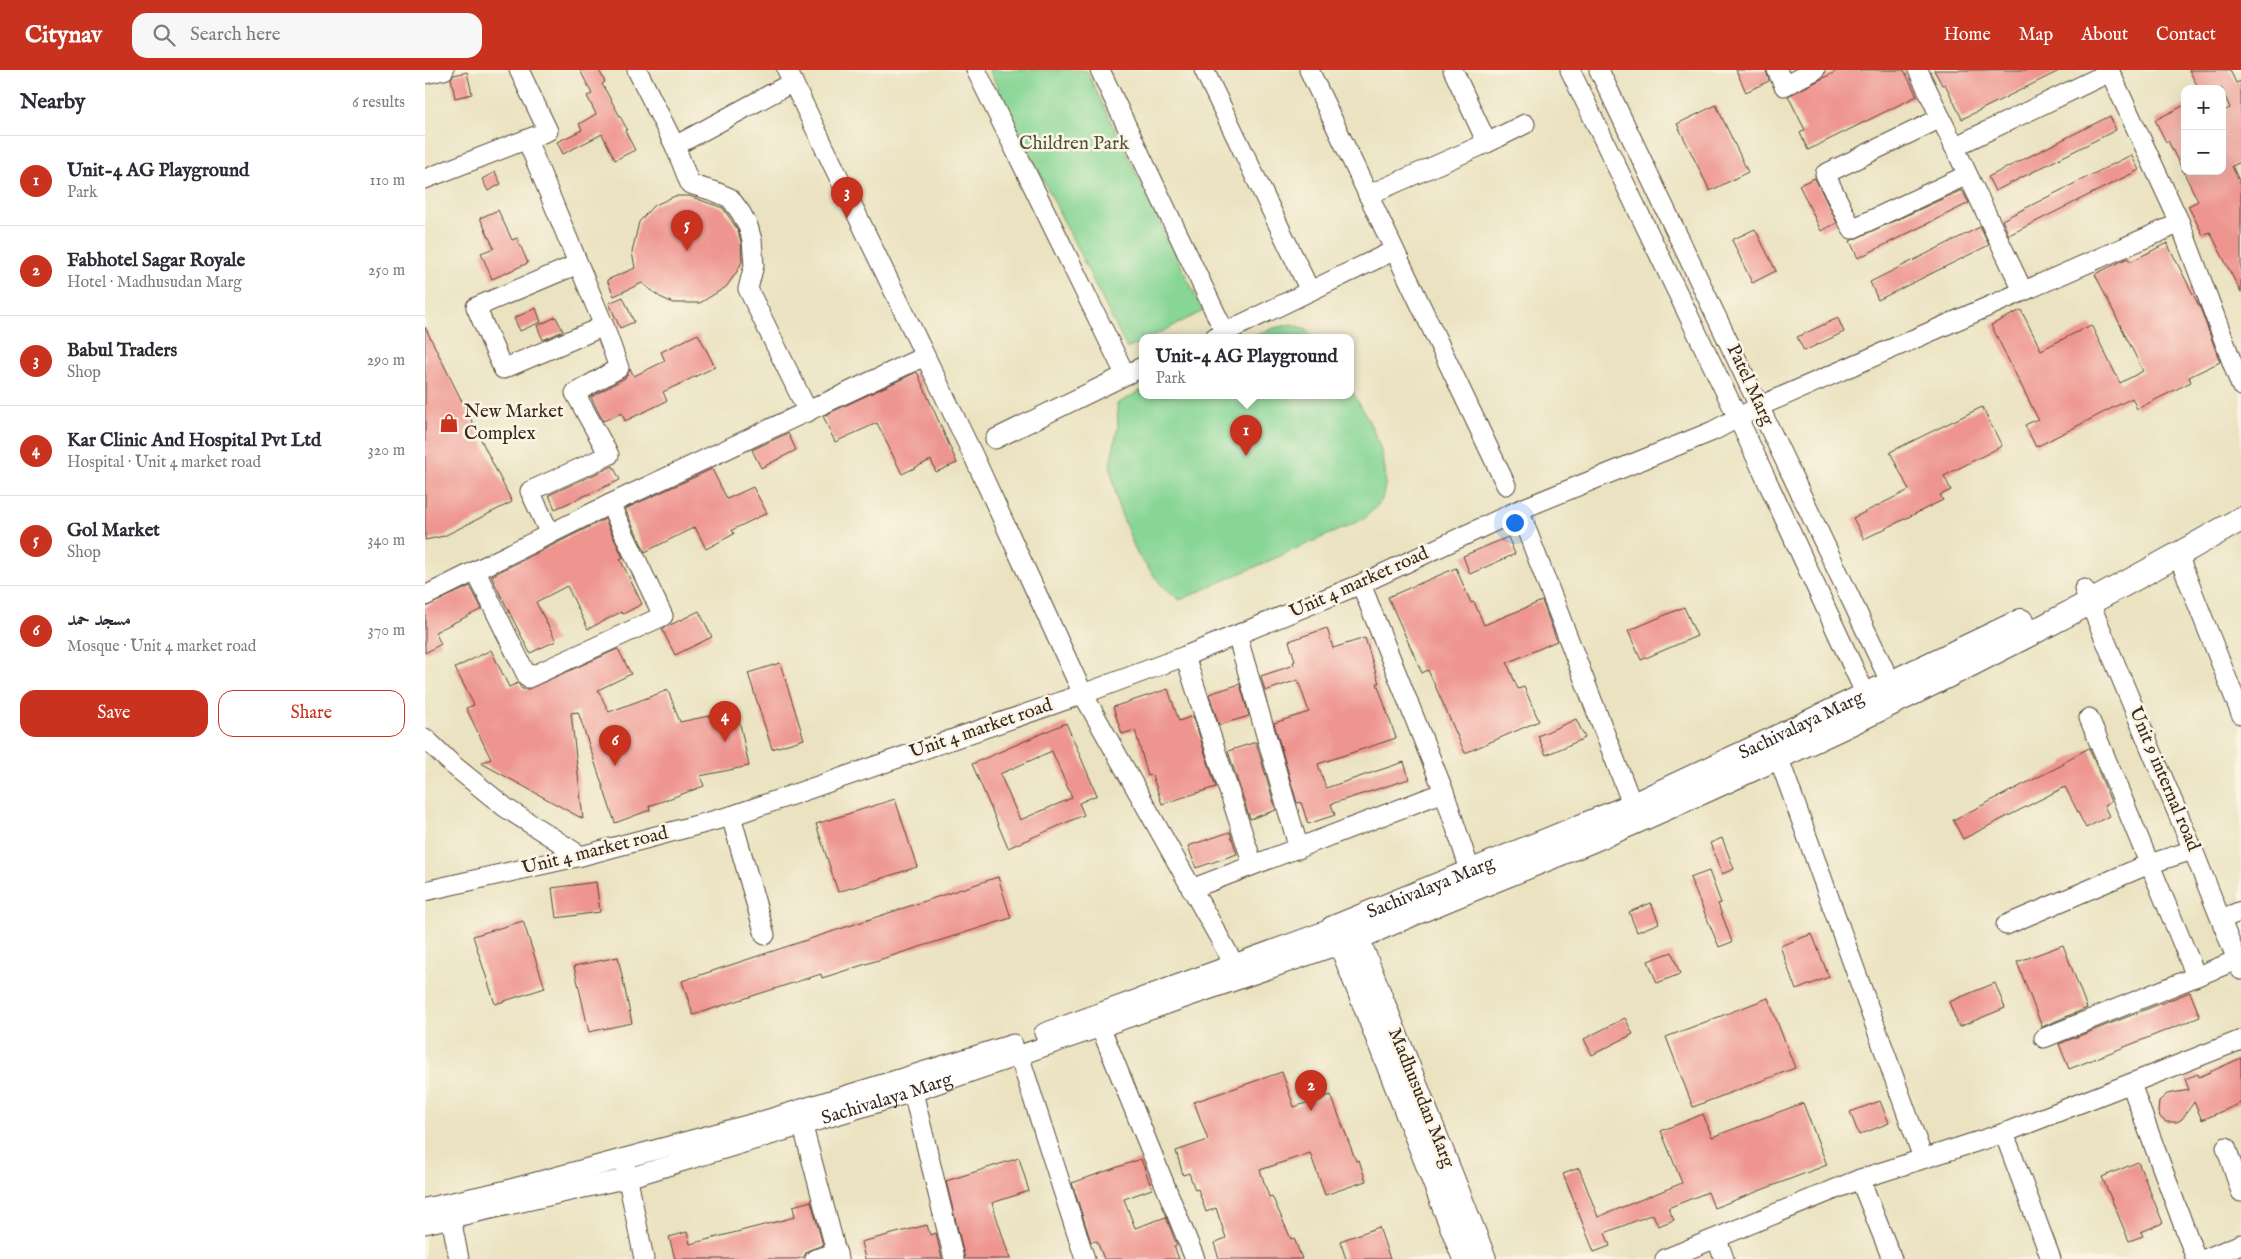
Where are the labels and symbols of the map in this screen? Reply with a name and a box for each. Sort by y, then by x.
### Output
park label: Children Park [1019,132,1130,156]
pin: 3 [831,177,863,218]
pin: 5 [671,210,703,251]
street label: Patel Marg [1721,340,1780,430]
place label: New Market Complex [464,400,564,446]
shop icon: New Market Complex [438,412,460,434]
pin: 1 [1230,415,1262,456]
your location [1502,510,1528,536]
street label: Unit 4 market road [1286,541,1433,624]
street label: Sachivalaya Marg [1735,685,1869,766]
street label: Unit 4 market road [906,693,1056,765]
pin: 4 [709,701,741,742]
street label: Unit 9 internal road [2123,703,2206,856]
pin: 6 [599,725,631,766]
street label: Unit 4 market road [519,821,671,881]
street label: Sachivalaya Marg [1363,851,1499,925]
street label: Madhusudan Marg [1382,1025,1460,1172]
street label: Sachivalaya Marg [819,1067,956,1131]
pin: 2 [1295,1070,1327,1111]

